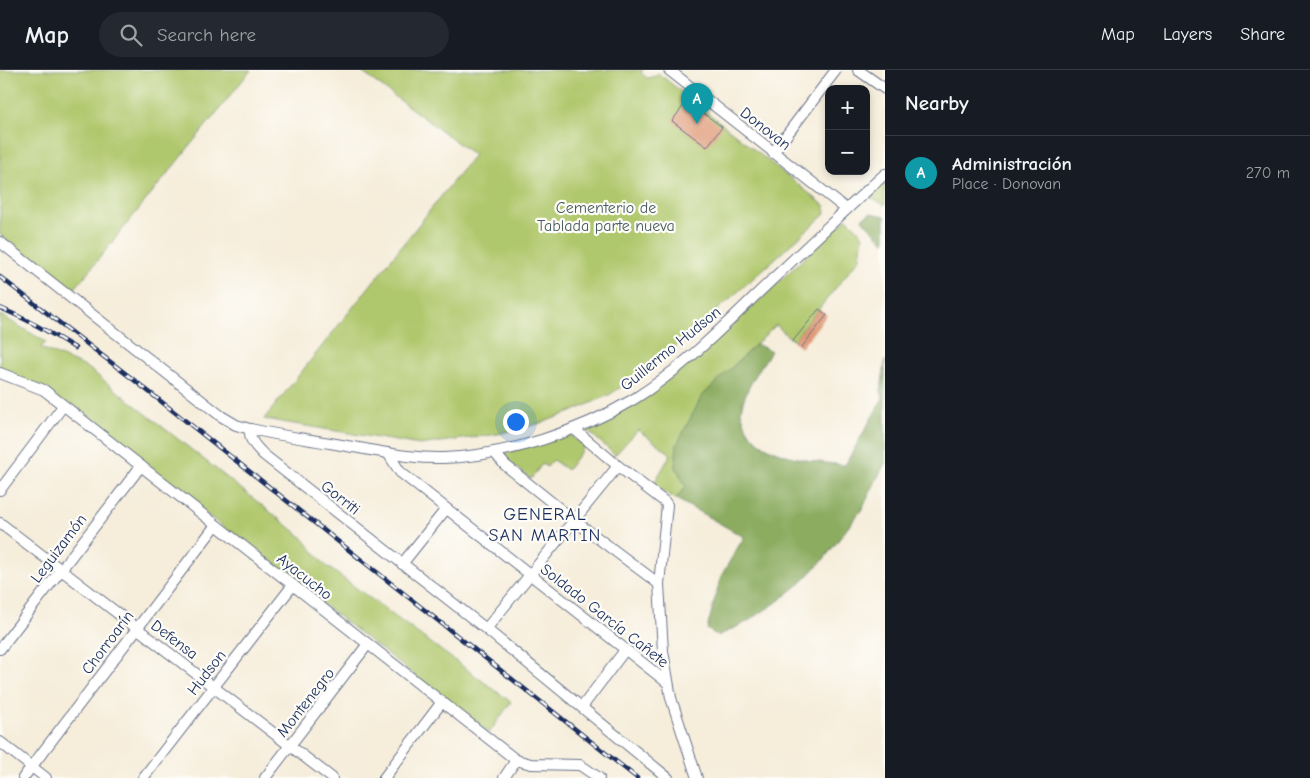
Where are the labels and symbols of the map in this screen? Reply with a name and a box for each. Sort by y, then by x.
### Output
pin: A [681,83,713,124]
street label: Donovan [737,103,794,154]
park label: Cementerio de Tablada parte nueva [537,199,675,235]
street label: Guillermo Hudson [617,303,724,395]
your location [503,409,529,435]
street label: Gorriti [317,477,363,519]
district label: GENERAL SAN MARTIN [489,504,601,546]
street label: Leguizamón [27,511,90,587]
street label: Ayacucho [273,550,336,604]
street label: Soldado García Cañete [537,560,672,671]
street label: Chorroarín [78,607,138,678]
street label: Defensa [147,616,201,663]
street label: Hudson [184,647,230,699]
street label: Montenegro [273,664,338,741]

